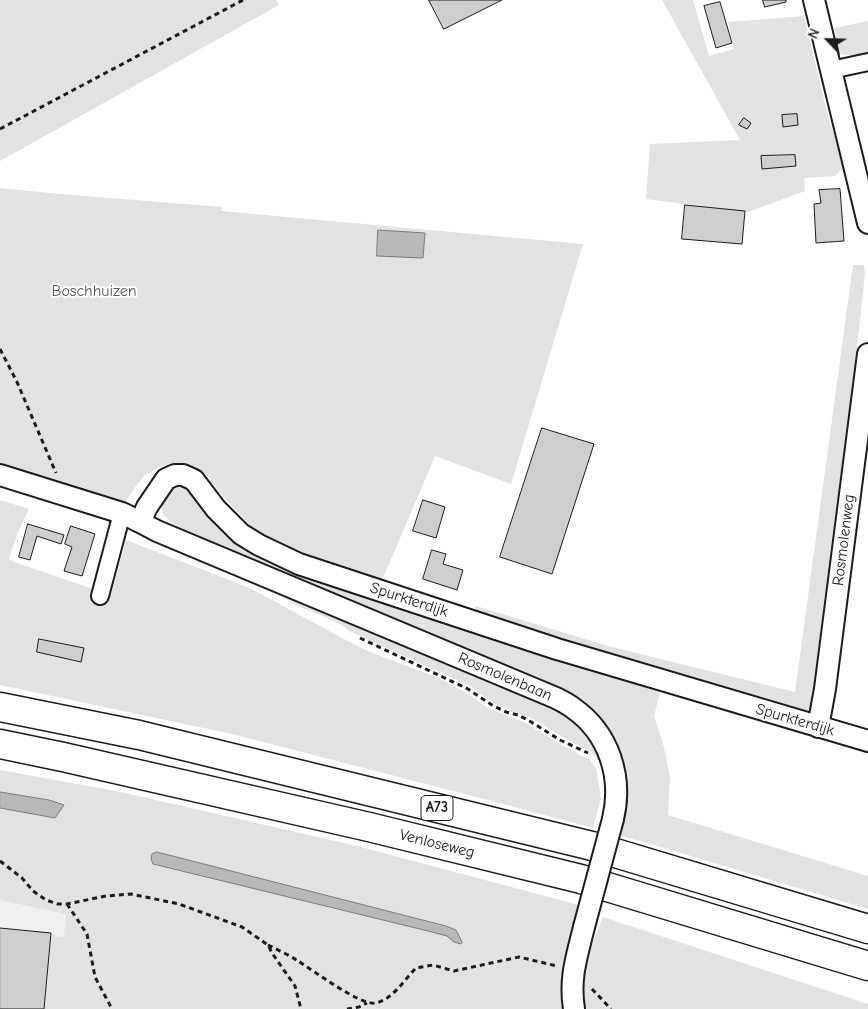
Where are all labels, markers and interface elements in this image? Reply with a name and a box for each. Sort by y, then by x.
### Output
north arrow [803,15,853,65]
text: N [804,26,823,41]
park label: Boschhuizen [52,281,136,301]
street label: Rosmolenweg [829,493,859,587]
street label: Spurkterdijk [367,578,451,622]
street label: Rosmolenbaan [455,649,555,705]
street label: Spurkterdijk [753,700,837,740]
road number: A73 [421,796,453,820]
street label: Venloseweg [397,825,477,863]

